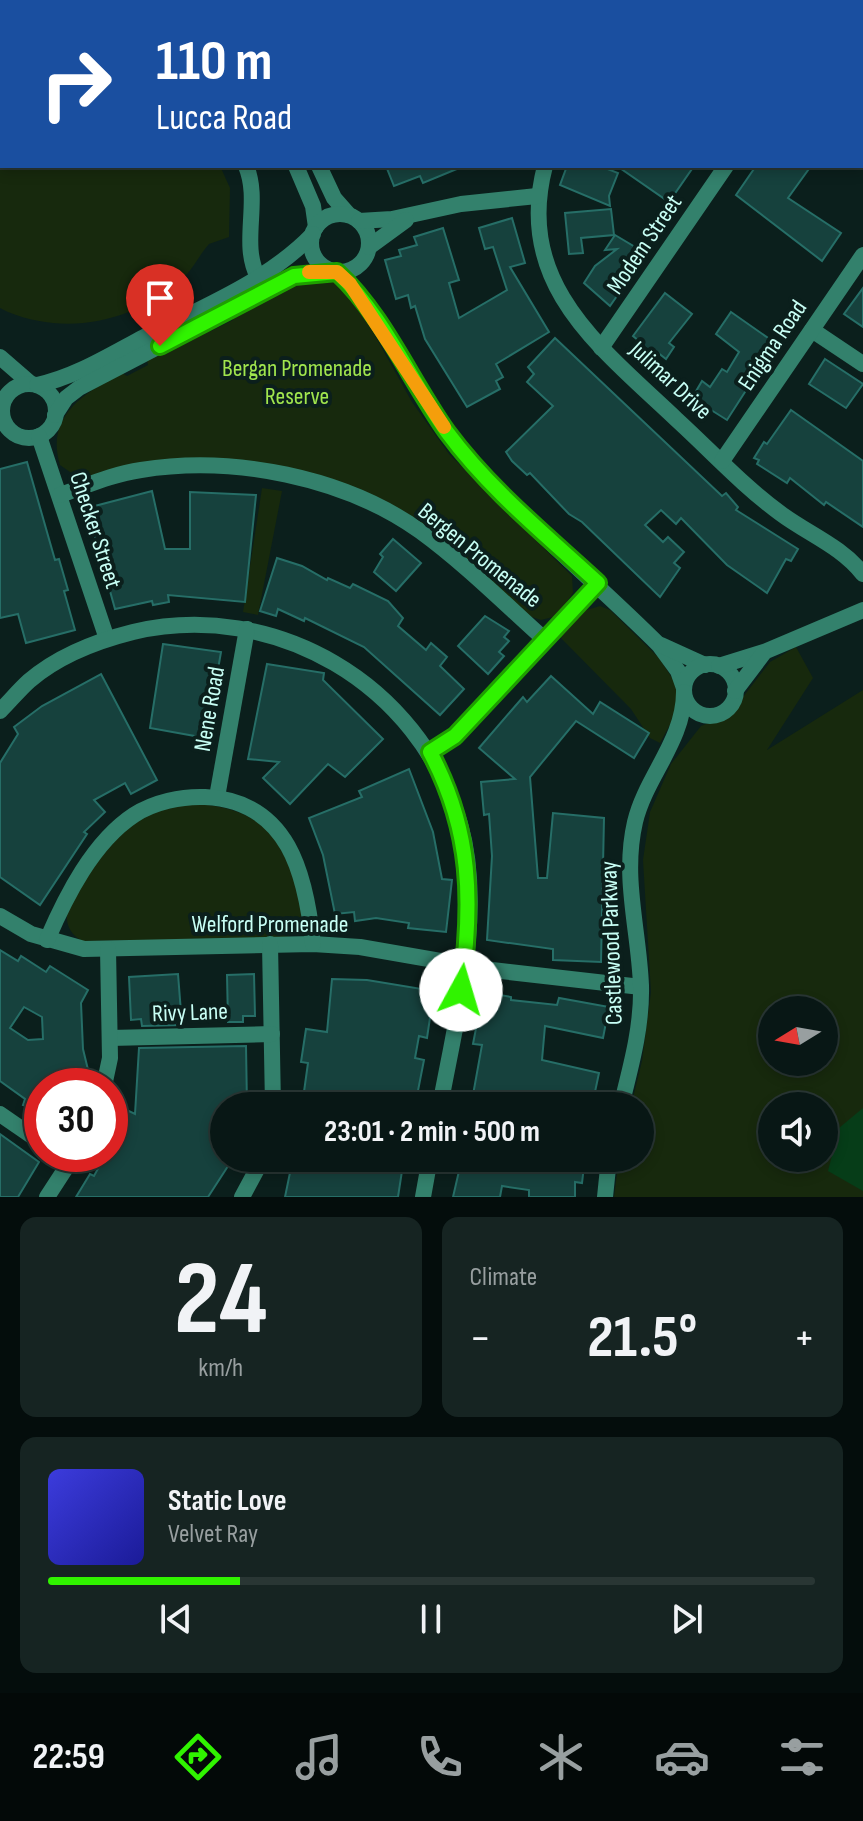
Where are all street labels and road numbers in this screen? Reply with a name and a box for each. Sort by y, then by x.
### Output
street label: Modem Street [601,189,688,300]
street label: Enigma Road [732,295,813,396]
street label: Julimar Drive [623,334,718,426]
street label: Checker Street [63,468,128,592]
street label: Bergen Promenade [412,497,547,614]
street label: Nene Road [188,664,231,754]
street label: Castlewood Parkway [594,860,629,1026]
street label: Welford Promenade [192,910,348,939]
street label: Rivy Lane [152,997,228,1028]

